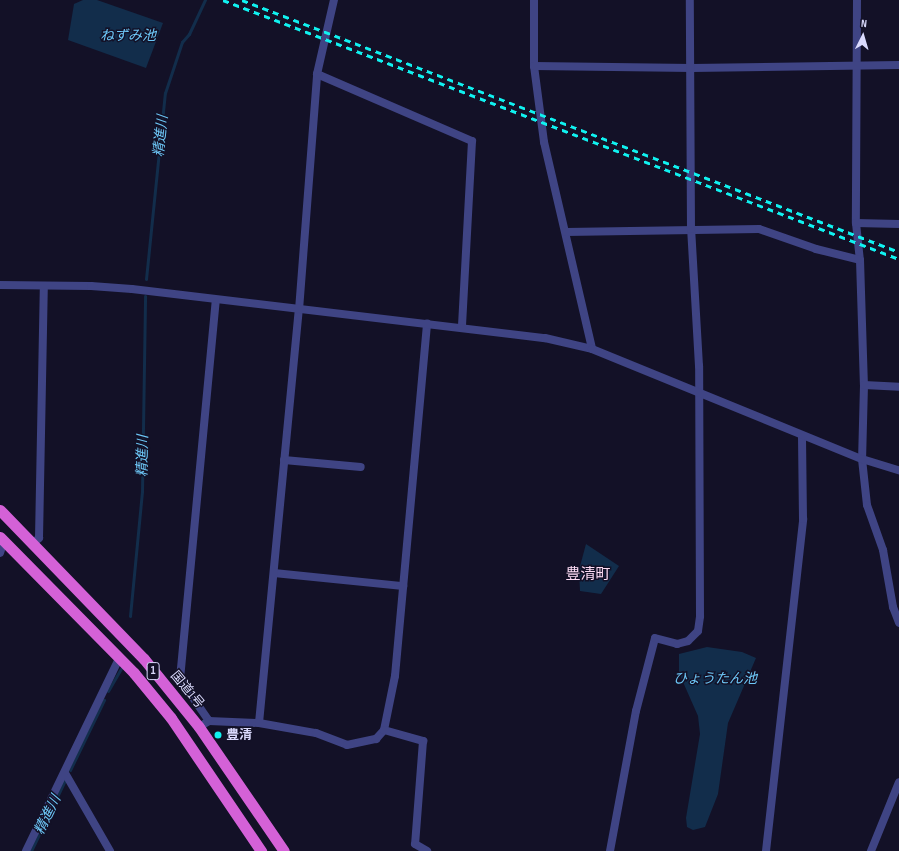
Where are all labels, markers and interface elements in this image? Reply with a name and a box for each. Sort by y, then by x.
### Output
north arrow [843,16,883,56]
text: N [861,17,868,30]
water label: ねずみ池 [100,28,156,44]
water label: 精進川 [150,114,172,158]
water label: 精進川 [134,435,152,477]
district label: 豊清町 [566,566,610,584]
road number: 1 [146,661,160,681]
street label: 国道1号 [167,668,207,712]
water label: ひょうたん池 [673,671,757,687]
place label: 豊清 [226,727,252,743]
marker: 豊清 [213,730,223,740]
water label: 精進川 [31,792,65,838]

